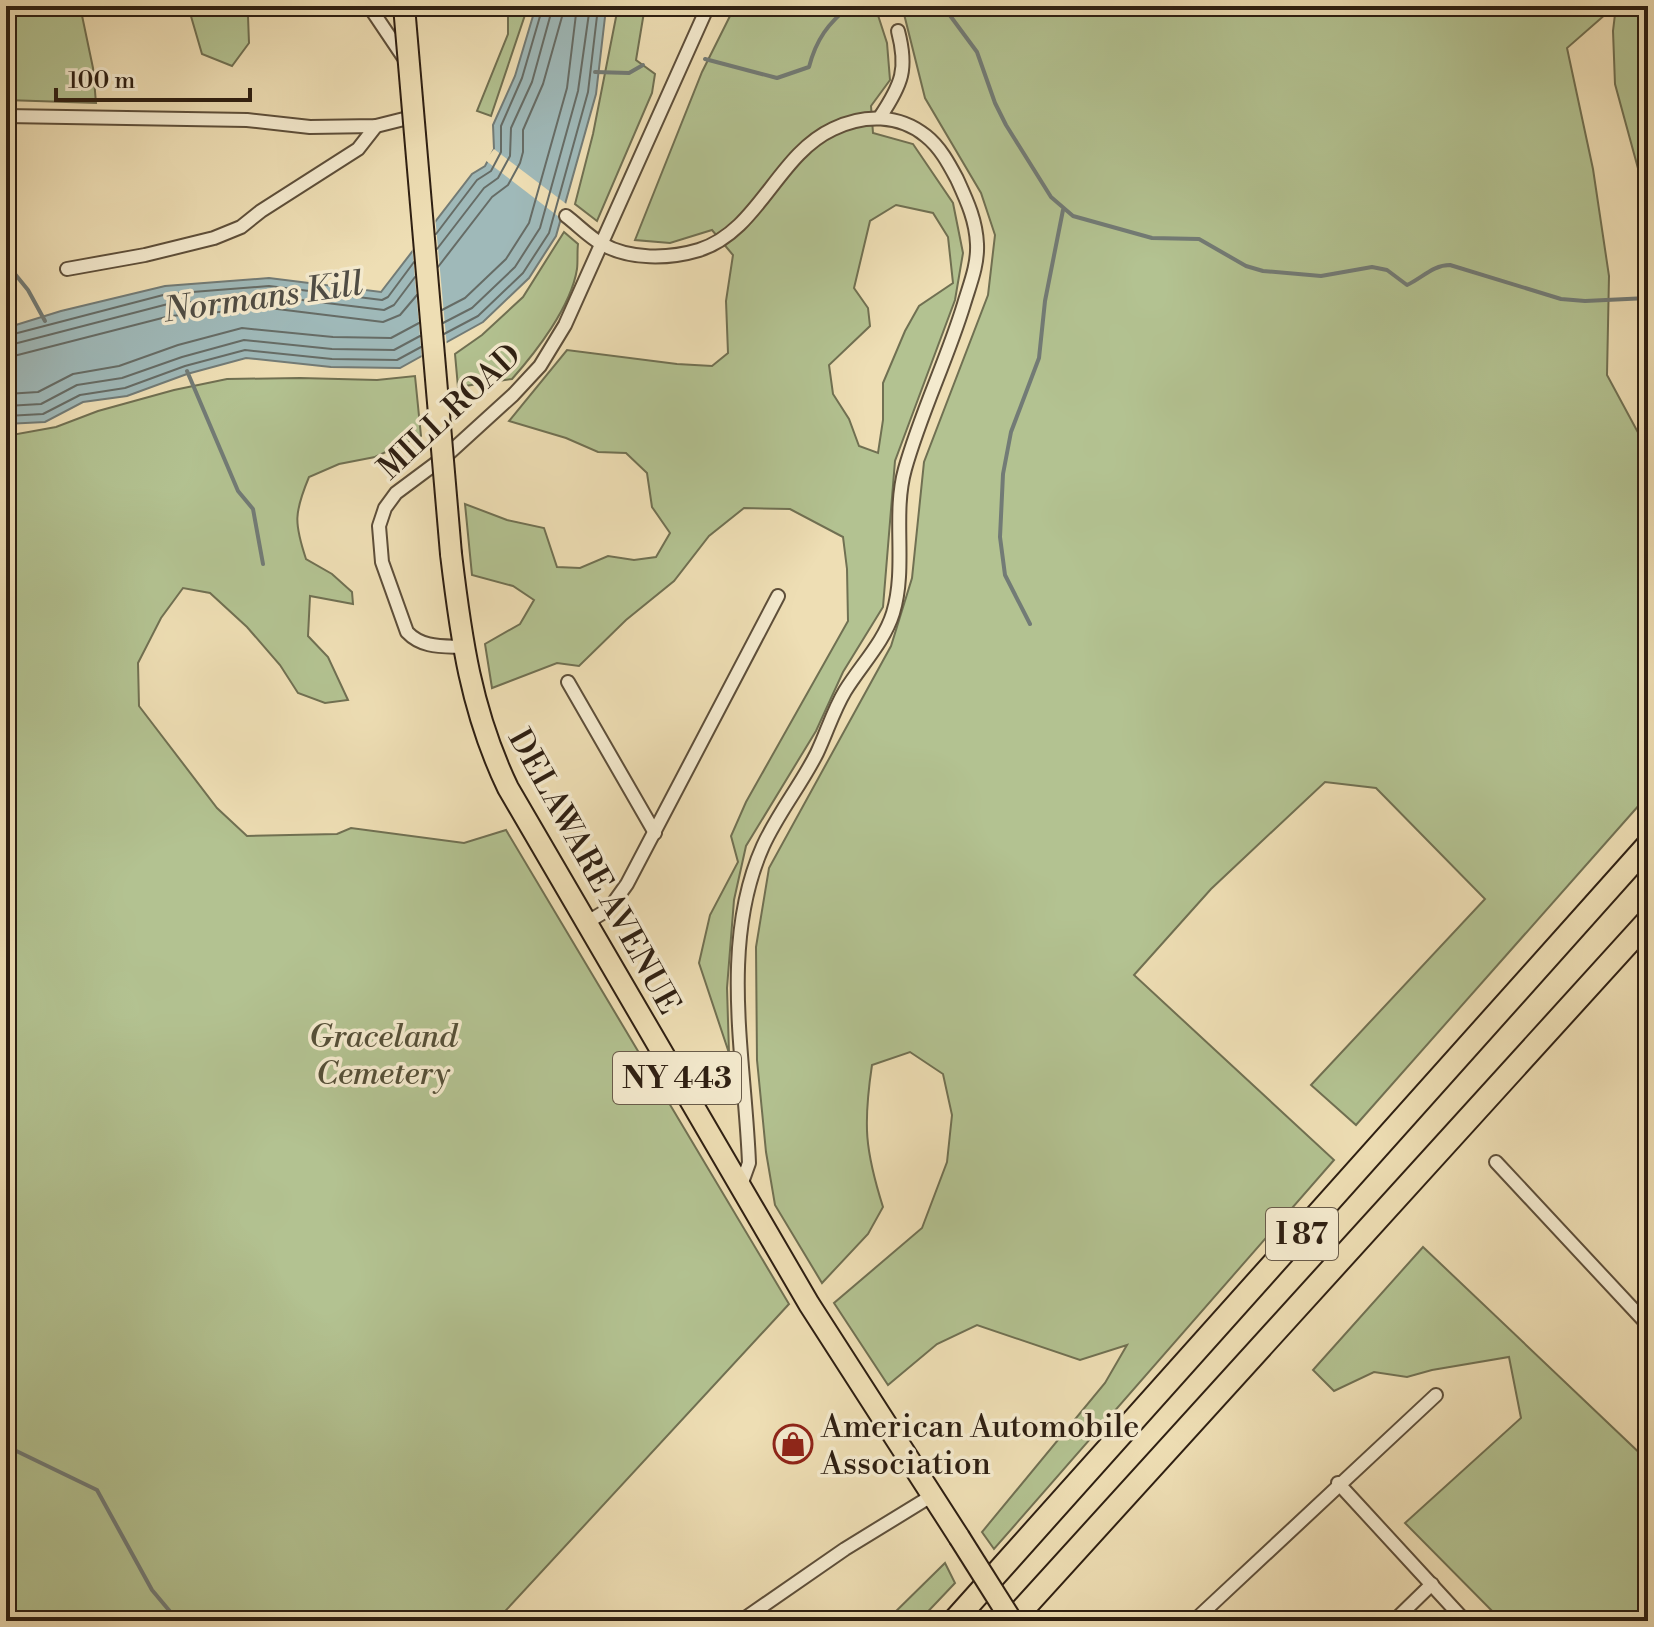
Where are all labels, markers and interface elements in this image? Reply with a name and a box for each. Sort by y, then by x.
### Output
scale bar [56,52,250,102]
text: 100 m [68,66,135,96]
water label: Normans Kill [160,263,366,333]
street label: MILL ROAD [370,335,530,488]
street label: DELAWARE AVENUE [499,722,689,1021]
park label: Graceland Cemetery [309,1017,459,1094]
road number: NY 443 [613,1052,741,1104]
road number: I 87 [1266,1208,1338,1260]
place label: American Automobile Association [820,1407,1140,1484]
shop icon: American Automobile Association [772,1423,814,1465]

